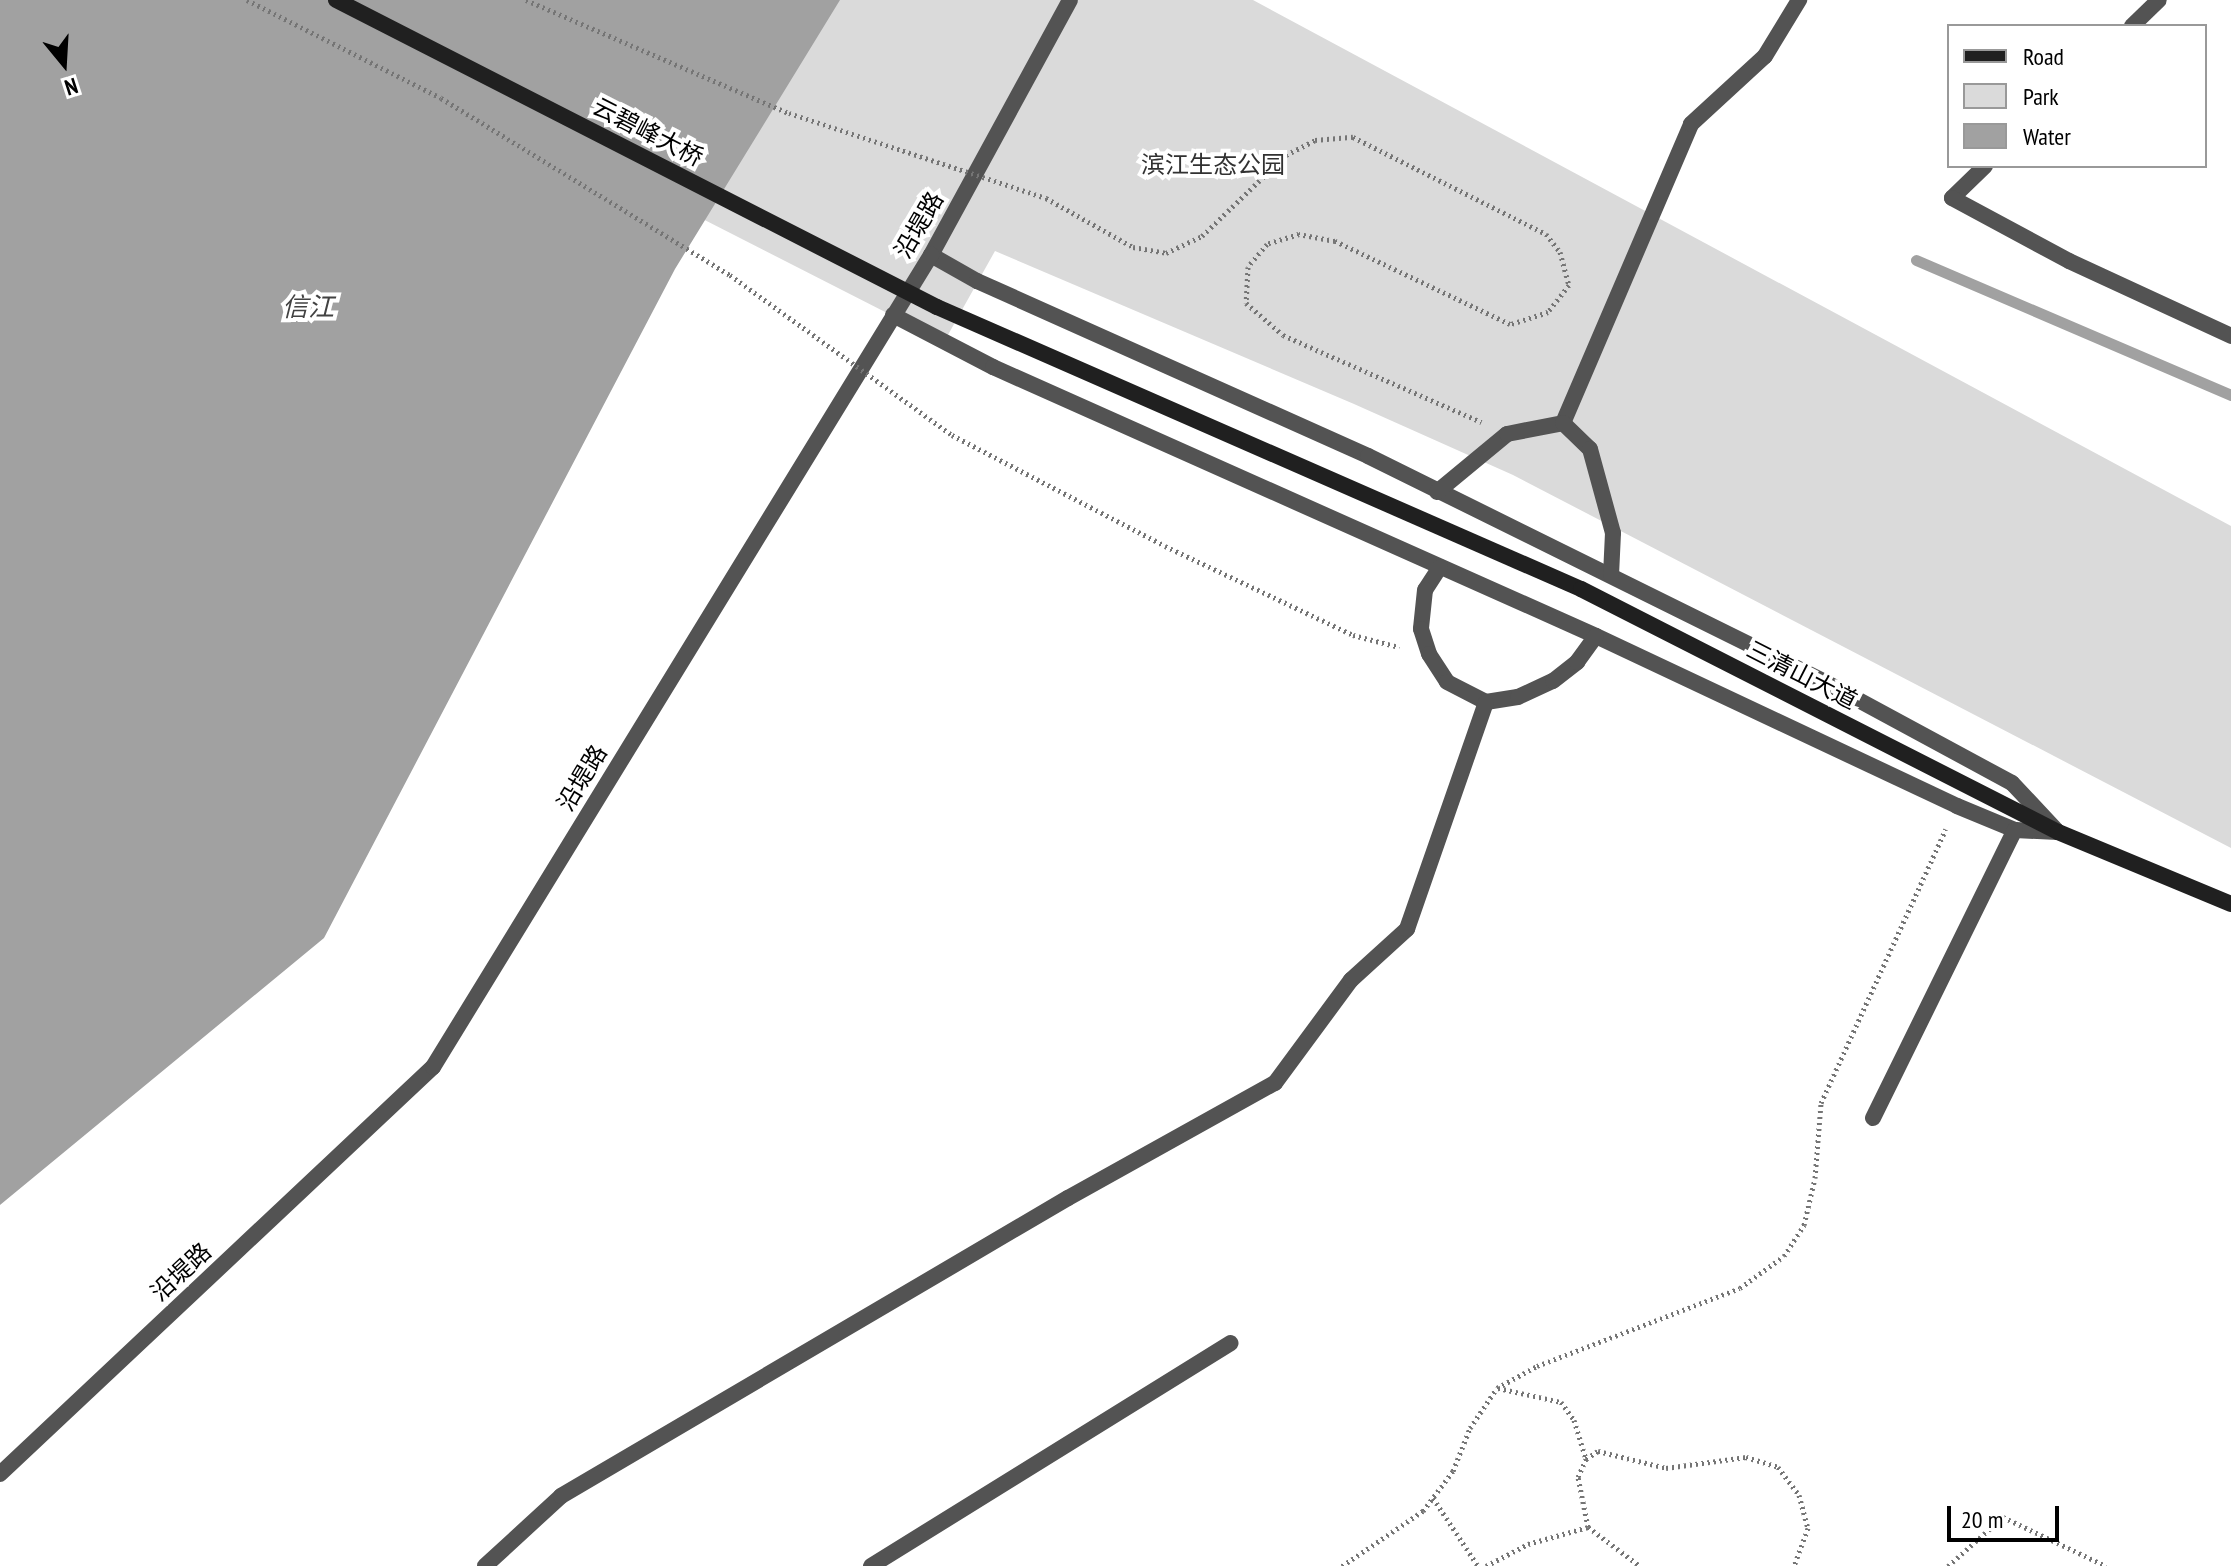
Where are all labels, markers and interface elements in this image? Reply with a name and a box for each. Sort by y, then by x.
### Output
north arrow [24,24,104,104]
legend [1947,24,2207,168]
text: Road [2023,41,2064,72]
text: N [61,72,81,102]
text: Park [2023,81,2059,112]
street label: 云碧峰大桥 [588,92,708,172]
text: Water [2023,121,2071,152]
park label: 滨江生态公园 [1141,151,1285,179]
street label: 沿堤路 [889,187,949,263]
water label: 信江 [282,291,334,323]
street label: 三清山大道 [1742,635,1862,715]
street label: 沿堤路 [551,740,613,816]
street label: 沿堤路 [145,1237,217,1307]
scale bar [1951,1490,2063,1540]
text: 20 m [1961,1504,2003,1535]

